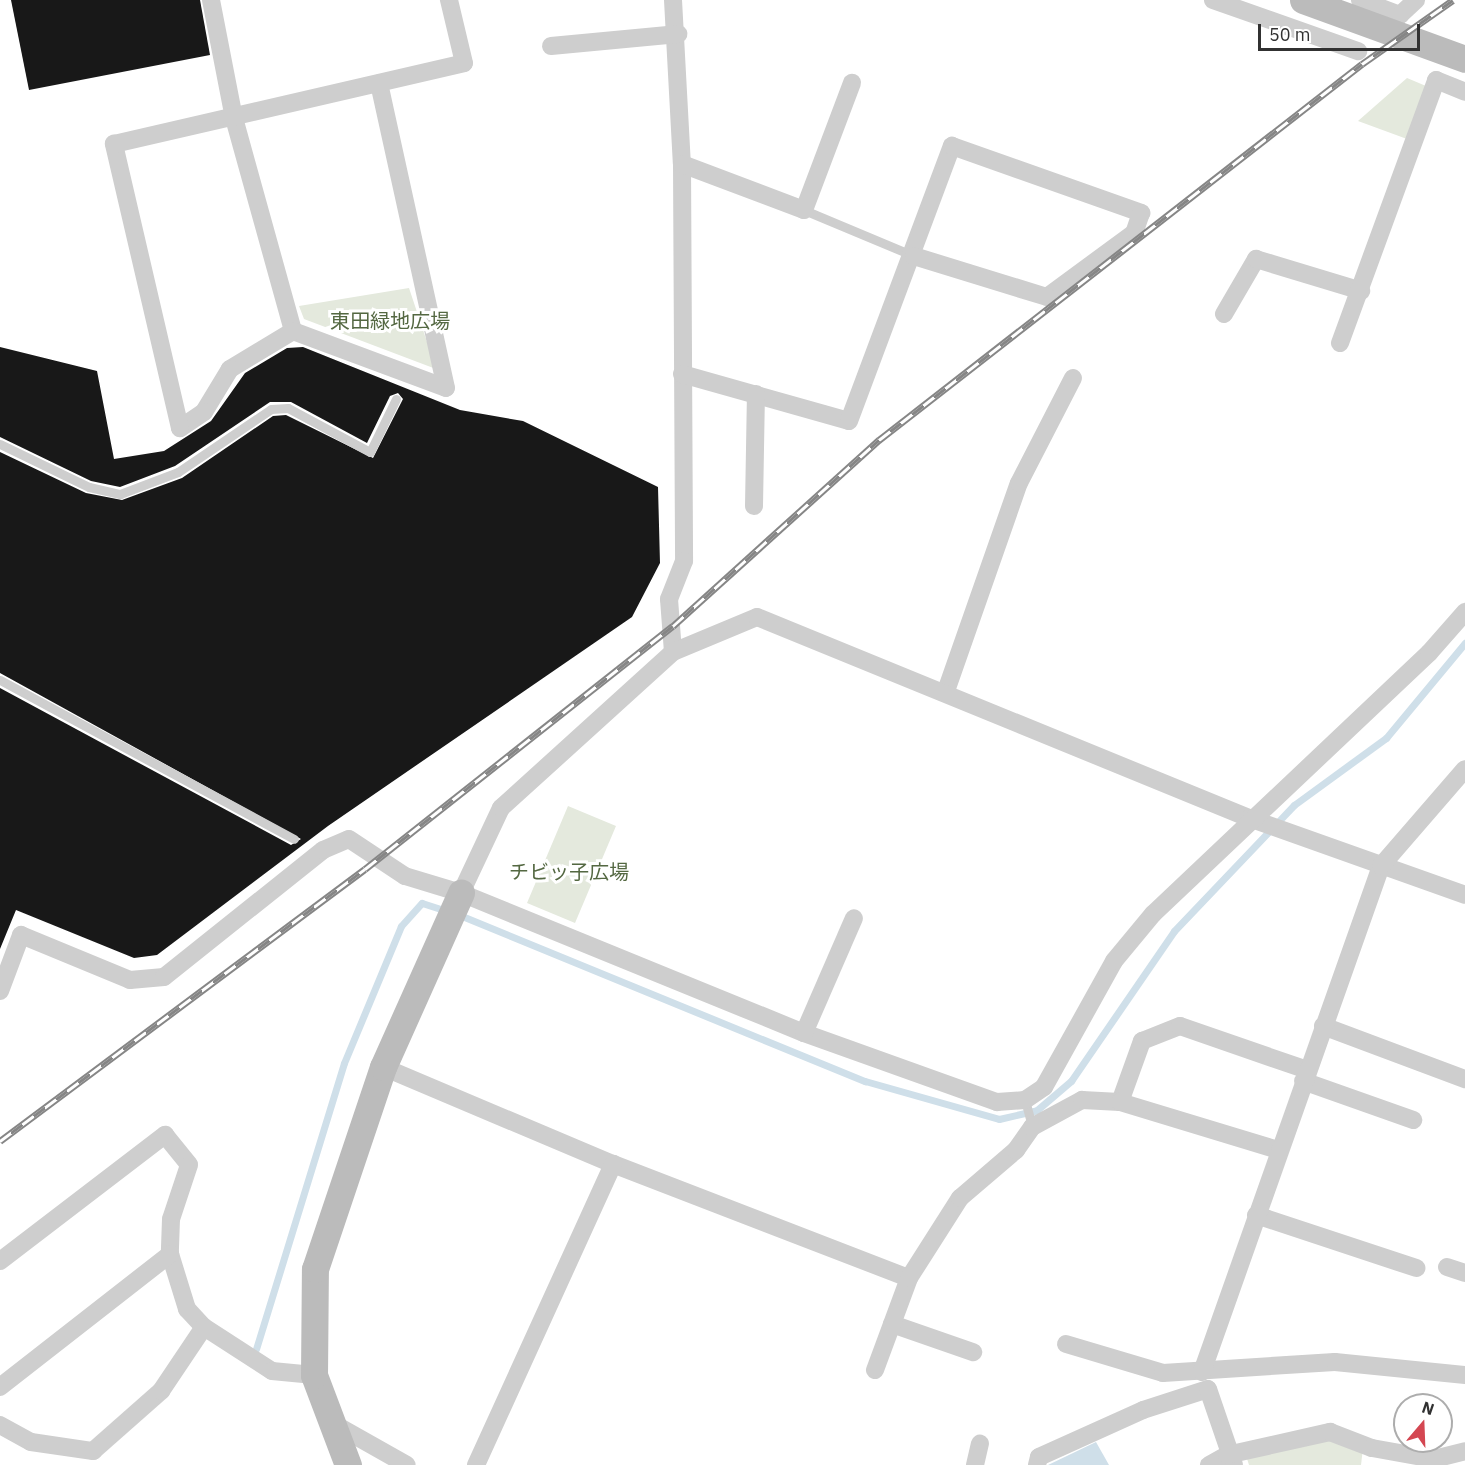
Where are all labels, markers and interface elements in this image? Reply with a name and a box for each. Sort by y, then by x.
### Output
scale bar [1261,12,1423,50]
text: 50 m [1269,23,1311,46]
park label: 東田緑地広場 [330,308,450,332]
park label: チビッ子広場 [509,859,629,883]
north arrow [1393,1393,1453,1453]
text: N [1419,1397,1437,1419]

